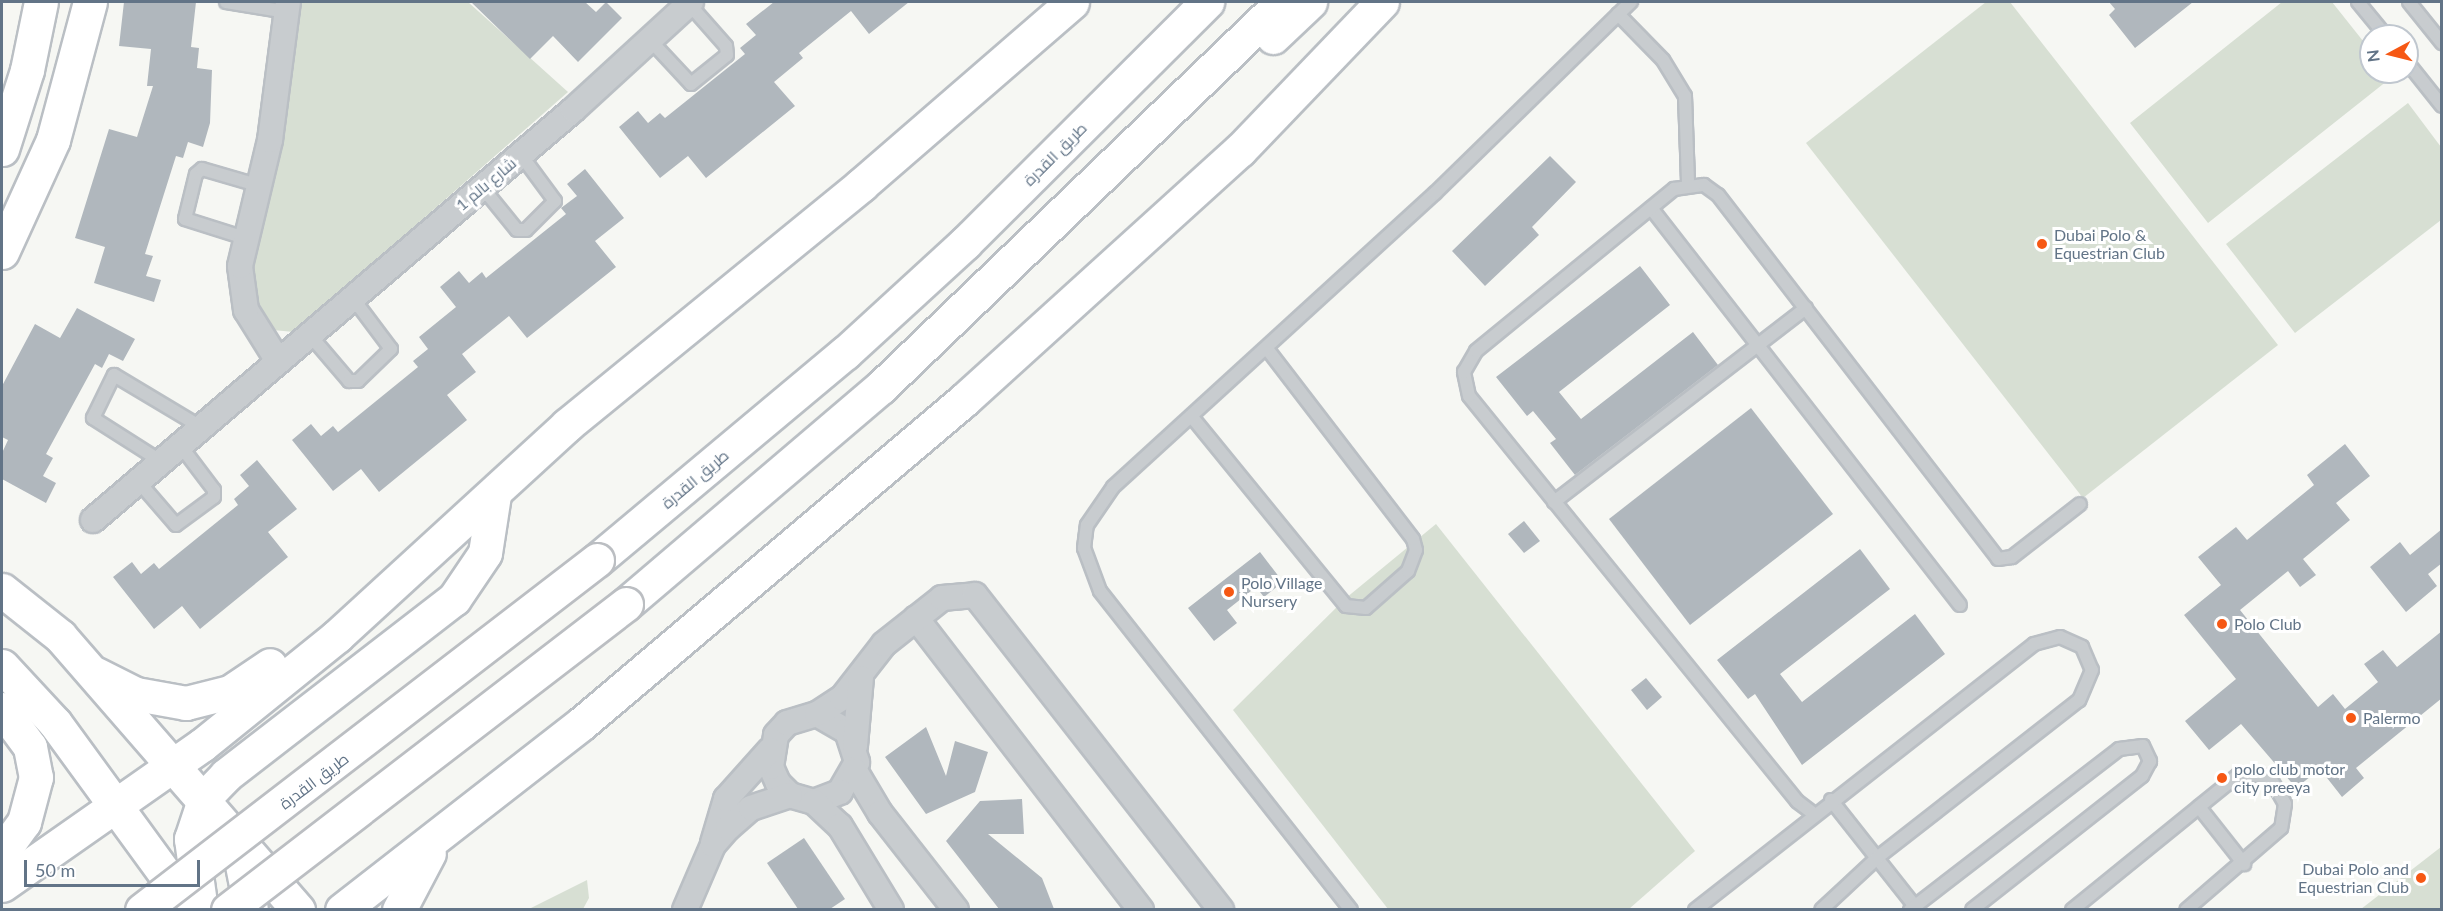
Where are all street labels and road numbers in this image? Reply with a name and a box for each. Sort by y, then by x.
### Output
street label: طريق القدرة [1019,118,1091,190]
street label: شارع بالم 1 [452,153,520,215]
street label: طريق القدرة [658,445,732,513]
street label: طريق القدرة [276,749,352,813]

